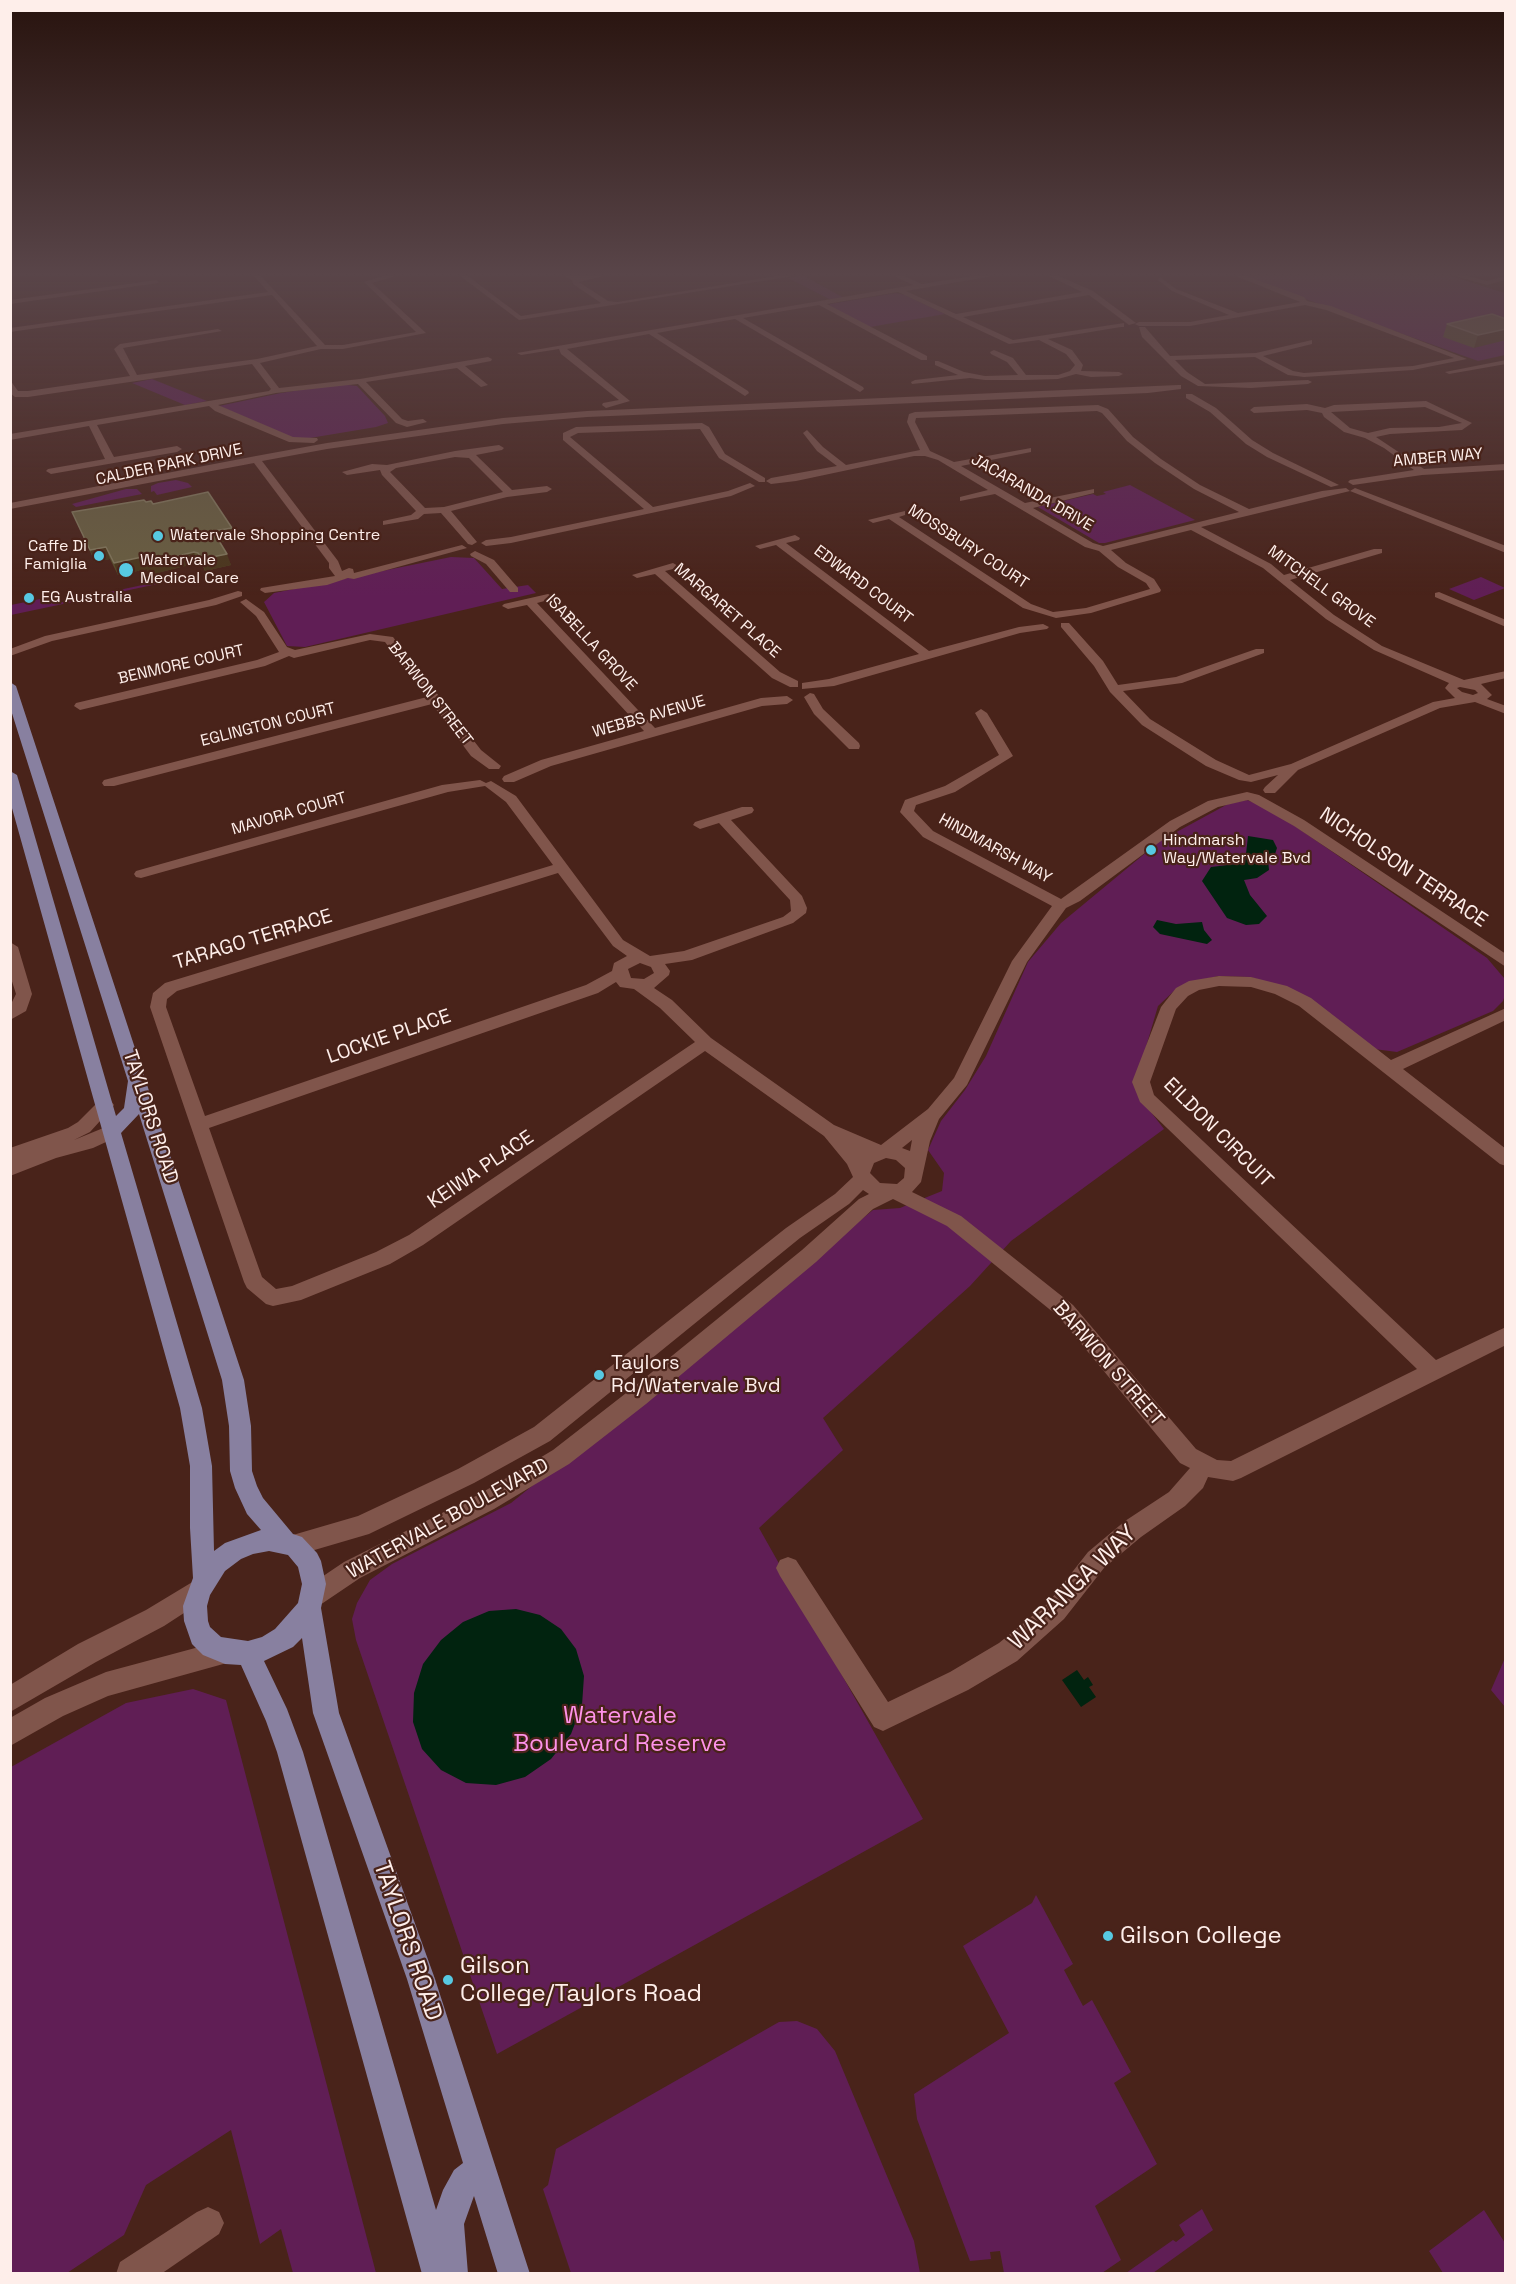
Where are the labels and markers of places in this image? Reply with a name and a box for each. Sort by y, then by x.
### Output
place label: Watervale Shopping Centre [170,526,380,546]
marker: Watervale Shopping Centre [151,529,165,543]
place label: Caffe Di Famiglia [24,537,87,575]
marker: Caffe Di Famiglia [92,549,106,563]
place label: Watervale Medical Care [140,551,239,589]
marker: Watervale Medical Care [117,561,135,579]
place label: EG Australia [41,588,132,608]
marker: EG Australia [22,591,36,605]
place label: Hindmarsh Way/Watervale Bvd [1163,831,1311,869]
marker: Hindmarsh Way/Watervale Bvd [1144,843,1158,857]
place label: Taylors Rd/Watervale Bvd [611,1352,781,1399]
marker: Taylors Rd/Watervale Bvd [592,1368,606,1382]
place label: Gilson College [1120,1922,1282,1950]
marker: Gilson College [1101,1929,1115,1943]
place label: Gilson College/Taylors Road [460,1952,702,2008]
marker: Gilson College/Taylors Road [441,1973,455,1987]

